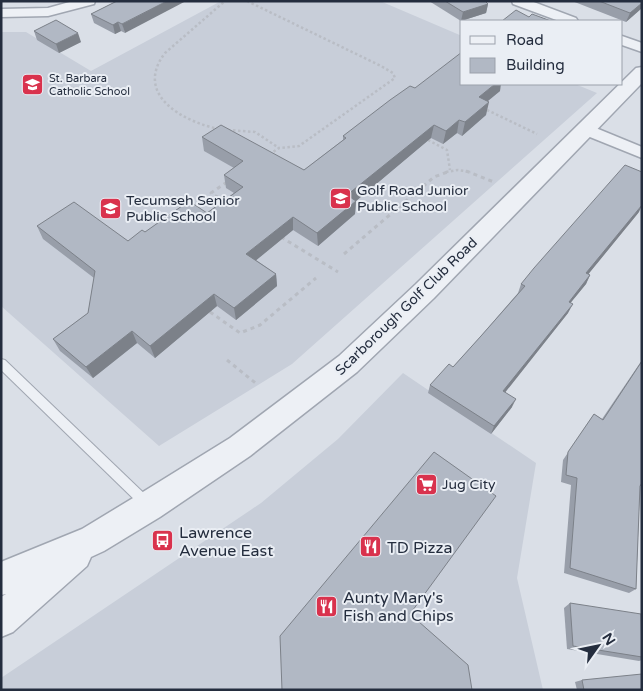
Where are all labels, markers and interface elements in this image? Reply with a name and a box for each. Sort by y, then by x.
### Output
legend [460,20,623,85]
text: Road [506,31,544,49]
text: Building [506,56,565,74]
school or university icon: St. Barbara Catholic School [21,72,45,96]
place label: St. Barbara Catholic School [49,72,130,98]
place label: Golf Road Junior Public School [357,182,469,215]
school or university icon: Golf Road Junior Public School [329,186,353,210]
place label: Tecumseh Senior Public School [126,192,240,225]
school or university icon: Tecumseh Senior Public School [98,196,122,220]
street label: Scarborough Golf Club Road [332,234,481,379]
supermarket icon: Jug City [414,472,438,496]
place label: Jug City [442,476,496,493]
place label: Lawrence Avenue East [179,523,273,561]
bus stop icon: Lawrence Avenue East [151,529,175,553]
restaurant icon: TD Pizza [359,535,383,559]
place label: TD Pizza [387,538,452,558]
place label: Aunty Mary's Fish and Chips [343,588,454,626]
restaurant icon: Aunty Mary's Fish and Chips [315,594,339,618]
north arrow [573,621,623,671]
text: N [598,630,619,649]

